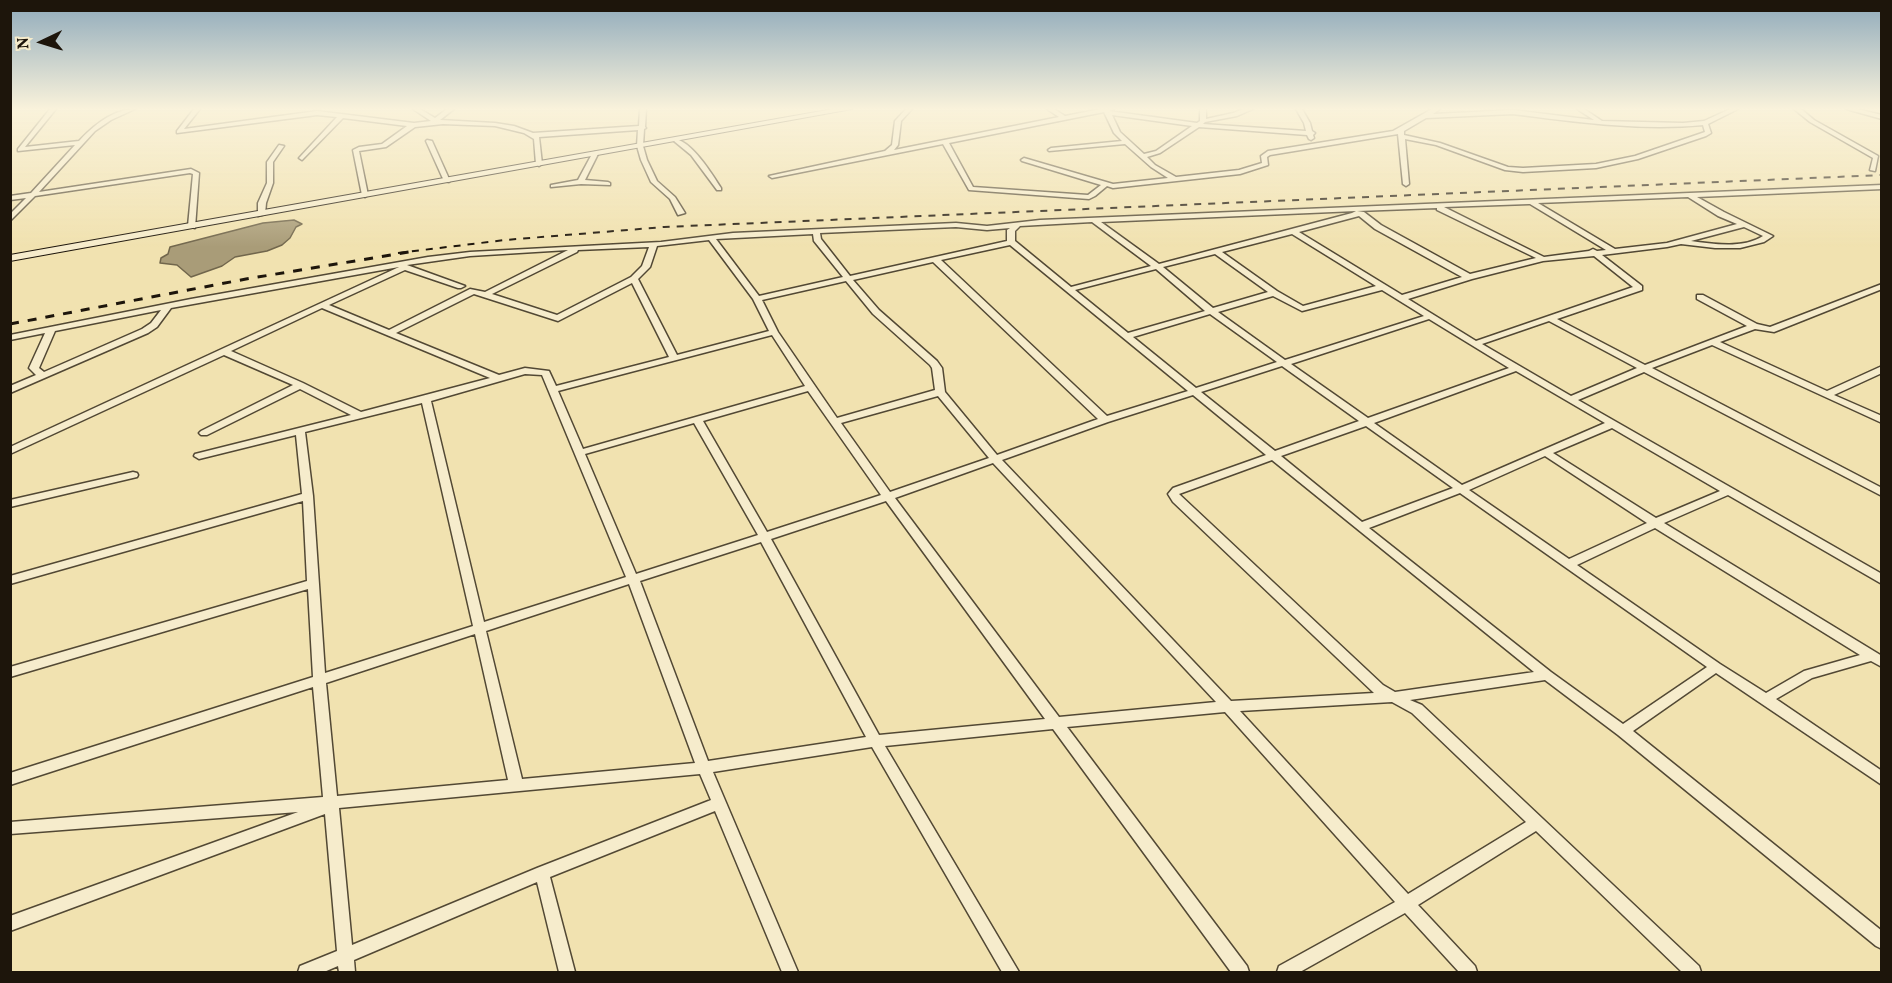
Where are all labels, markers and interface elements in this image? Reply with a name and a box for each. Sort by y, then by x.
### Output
north arrow [12,12,72,72]
text: N [13,37,35,50]

